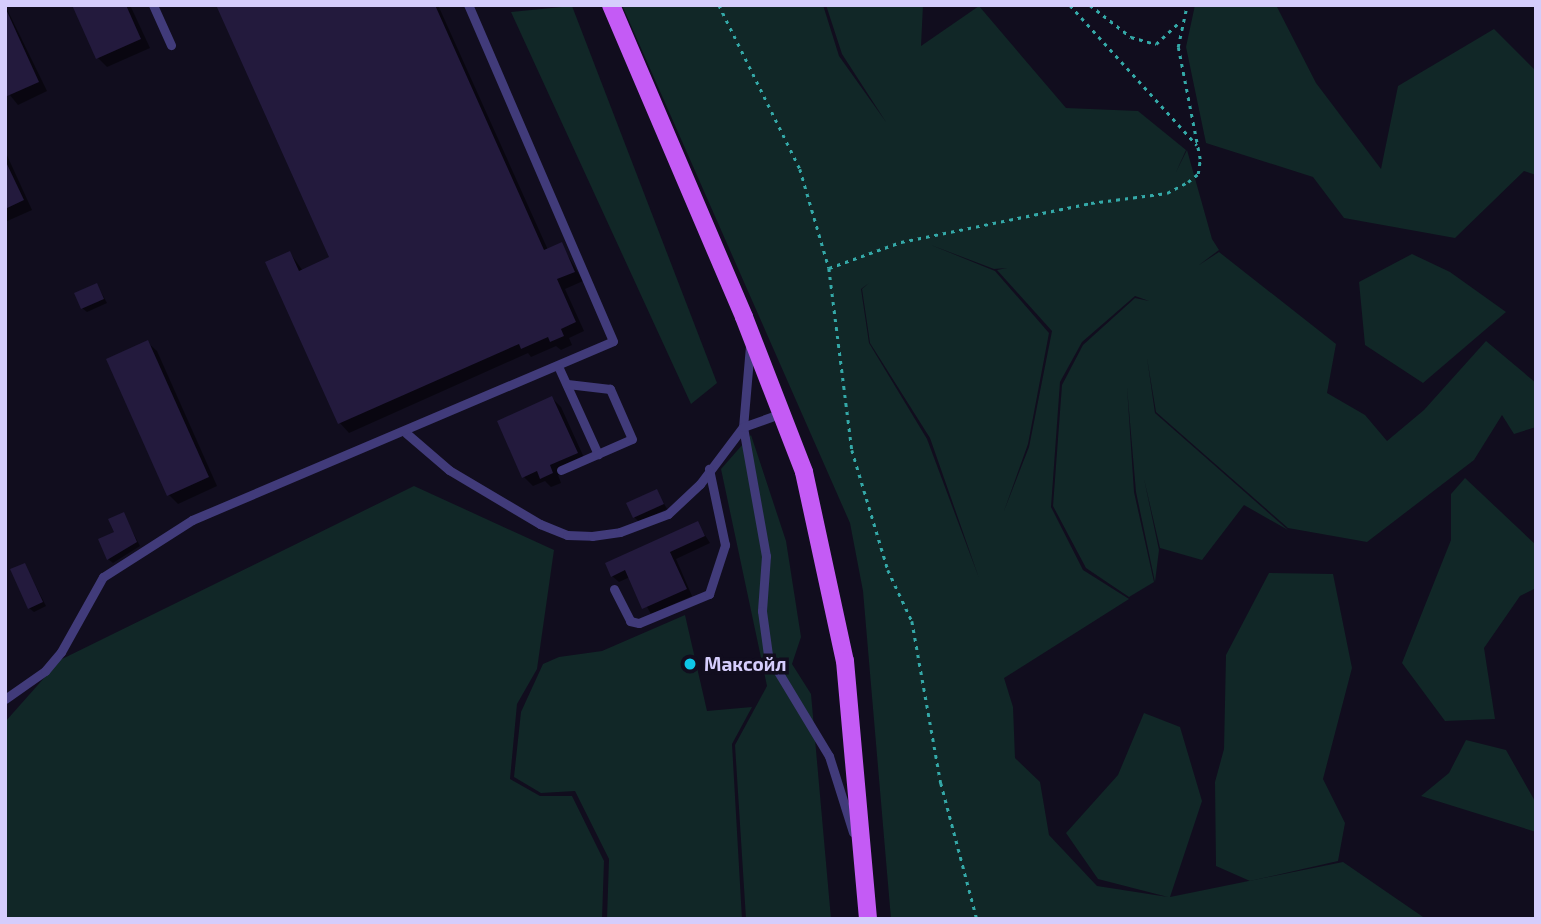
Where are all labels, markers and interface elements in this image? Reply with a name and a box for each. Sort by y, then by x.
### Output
place label: Максойл [704,653,787,675]
marker: Максойл [682,656,698,672]

